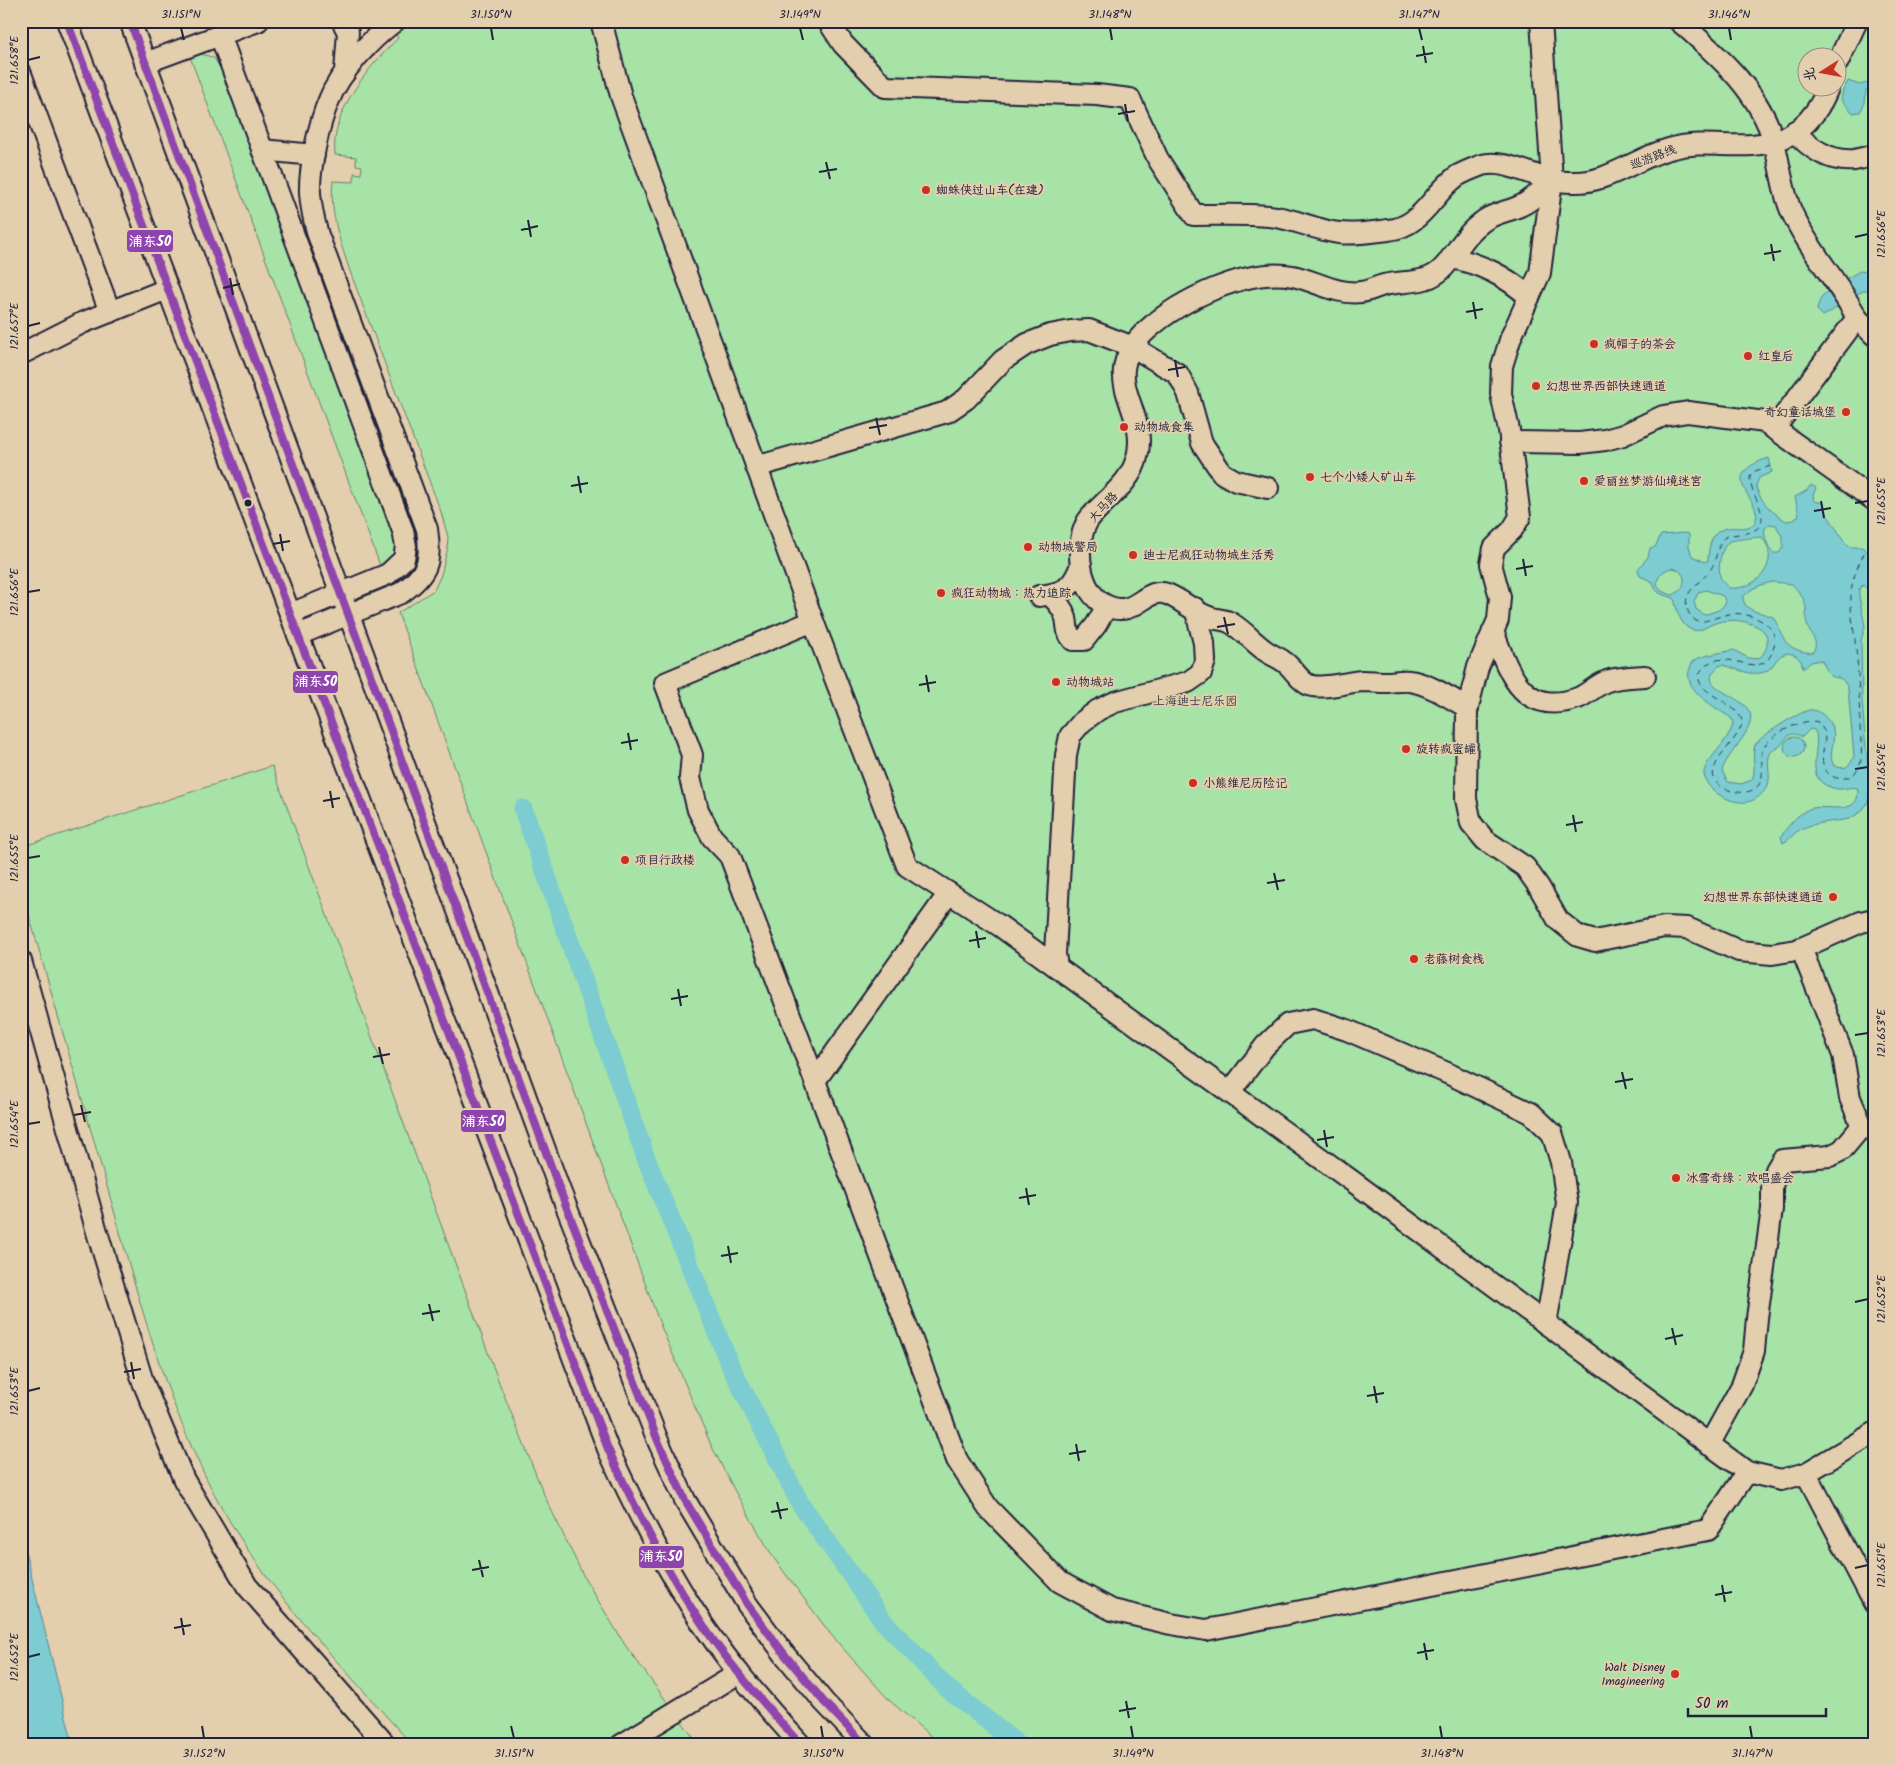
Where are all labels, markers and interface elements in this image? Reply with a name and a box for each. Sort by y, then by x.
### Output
text: 31.151°N [161,5,201,24]
text: 31.150°N [470,5,512,24]
text: 31.149°N [779,5,821,24]
text: 31.148°N [1088,5,1132,24]
text: 31.147°N [1398,5,1440,24]
text: 31.146°N [1708,5,1750,24]
text: 121.658°E [5,35,24,84]
north arrow [1798,48,1848,98]
text: 北 [1798,65,1822,83]
street label: 巡游路线 [1627,140,1679,175]
place label: 蜘蛛侠过山车(在建) [936,181,1044,200]
marker: 蜘蛛侠过山车(在建) [920,184,932,196]
text: 121.656°E [1872,209,1891,258]
line badge: 浦东50 [126,229,174,253]
text: 浦东50 [129,231,172,253]
text: 121.657°E [5,301,24,350]
place label: 疯帽子的茶会 [1604,335,1676,354]
marker: 疯帽子的茶会 [1588,338,1600,350]
place label: 红皇后 [1758,347,1794,366]
marker: 红皇后 [1742,350,1754,362]
place label: 幻想世界西部快速通道 [1546,377,1666,396]
marker: 幻想世界西部快速通道 [1530,380,1542,392]
place label: 奇幻童话城堡 [1764,403,1836,422]
marker: 奇幻童话城堡 [1840,406,1852,418]
place label: 动物城食集 [1134,418,1195,437]
marker: 动物城食集 [1118,421,1130,433]
place label: 七个小矮人矿山车 [1320,468,1416,487]
marker: 七个小矮人矿山车 [1304,471,1316,483]
place label: 爱丽丝梦游仙境迷宫 [1594,472,1702,491]
marker: 爱丽丝梦游仙境迷宫 [1578,475,1590,487]
text: 121.655°E [1872,476,1891,525]
street label: 大马路 [1084,488,1123,527]
unlabelled marker [243,498,253,508]
place label: 动物城警局 [1038,538,1098,557]
marker: 动物城警局 [1022,541,1034,553]
place label: 迪士尼疯狂动物城生活秀 [1143,546,1275,565]
marker: 迪士尼疯狂动物城生活秀 [1127,549,1139,561]
text: 121.656°E [5,567,24,616]
place label: 疯狂动物城：热力追踪 [951,584,1071,603]
marker: 疯狂动物城：热力追踪 [935,587,947,599]
line badge: 浦东50 [292,670,339,694]
text: 浦东50 [295,671,338,693]
place label: 动物城站 [1066,673,1114,692]
marker: 动物城站 [1050,676,1062,688]
park label: 上海迪士尼乐园 [1153,692,1237,711]
place label: 旋转疯蜜罐 [1416,740,1476,759]
text: 121.654°E [1872,742,1891,791]
marker: 旋转疯蜜罐 [1400,743,1412,755]
place label: 小熊维尼历险记 [1203,774,1288,793]
marker: 小熊维尼历险记 [1187,777,1199,789]
text: 121.655°E [5,833,24,882]
place label: 项目行政楼 [635,851,695,870]
marker: 项目行政楼 [619,854,631,866]
place label: 幻想世界东部快速通道 [1703,888,1823,907]
marker: 幻想世界东部快速通道 [1827,891,1839,903]
place label: 老藤树食栈 [1424,950,1484,969]
marker: 老藤树食栈 [1408,953,1420,965]
text: 121.653°E [1872,1008,1891,1057]
text: 121.654°E [5,1099,24,1148]
line badge: 浦东50 [460,1109,507,1133]
text: 浦东50 [462,1111,505,1133]
place label: 冰雪奇缘：欢唱盛会 [1686,1169,1794,1188]
marker: 冰雪奇缘：欢唱盛会 [1670,1172,1682,1184]
text: 121.652°E [1872,1274,1891,1323]
text: 121.653°E [5,1366,24,1415]
text: 121.651°E [1872,1541,1891,1588]
line badge: 浦东50 [638,1545,685,1569]
text: 浦东50 [640,1546,683,1568]
text: 121.652°E [5,1632,24,1681]
place label: Walt Disney Imagineering [1601,1658,1665,1691]
marker: Walt Disney Imagineering [1669,1668,1681,1680]
scale bar [1688,1686,1825,1718]
text: 50 m [1695,1692,1729,1716]
text: 31.152°N [183,1744,225,1763]
text: 31.151°N [494,1744,534,1763]
text: 31.150°N [802,1744,844,1763]
text: 31.149°N [1112,1744,1154,1763]
text: 31.148°N [1420,1744,1464,1763]
text: 31.147°N [1731,1744,1773,1763]

